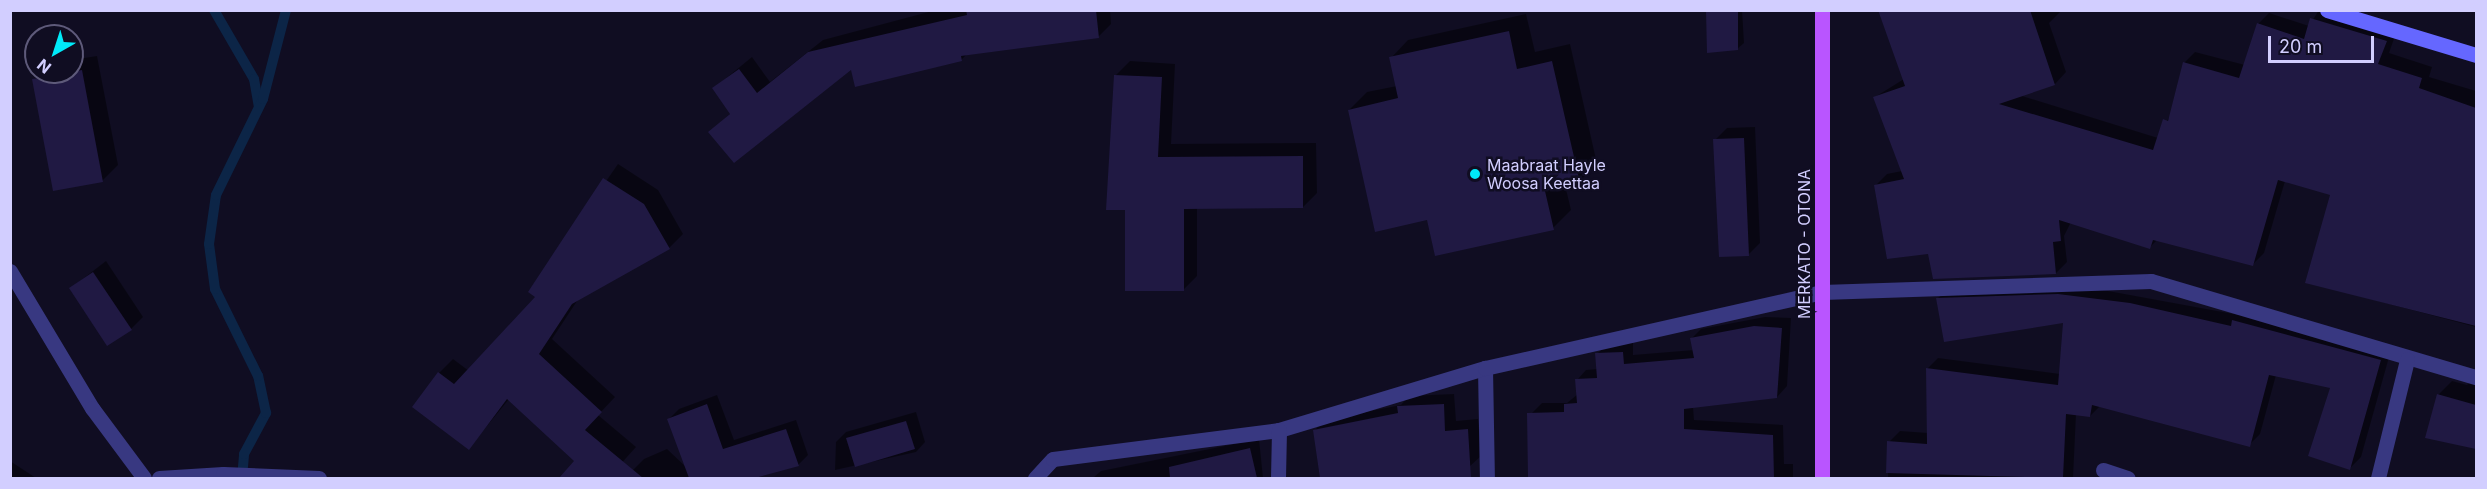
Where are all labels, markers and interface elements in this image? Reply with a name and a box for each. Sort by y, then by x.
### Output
north arrow [24,24,84,84]
scale bar [2271,24,2378,62]
text: 20 m [2279,36,2322,57]
text: N [33,55,55,78]
place label: Maabraat Hayle Woosa Keettaa [1487,155,1606,193]
marker: Maabraat Hayle Woosa Keettaa [1468,167,1482,181]
street label: MERKATO - OTONA [1794,169,1814,319]

